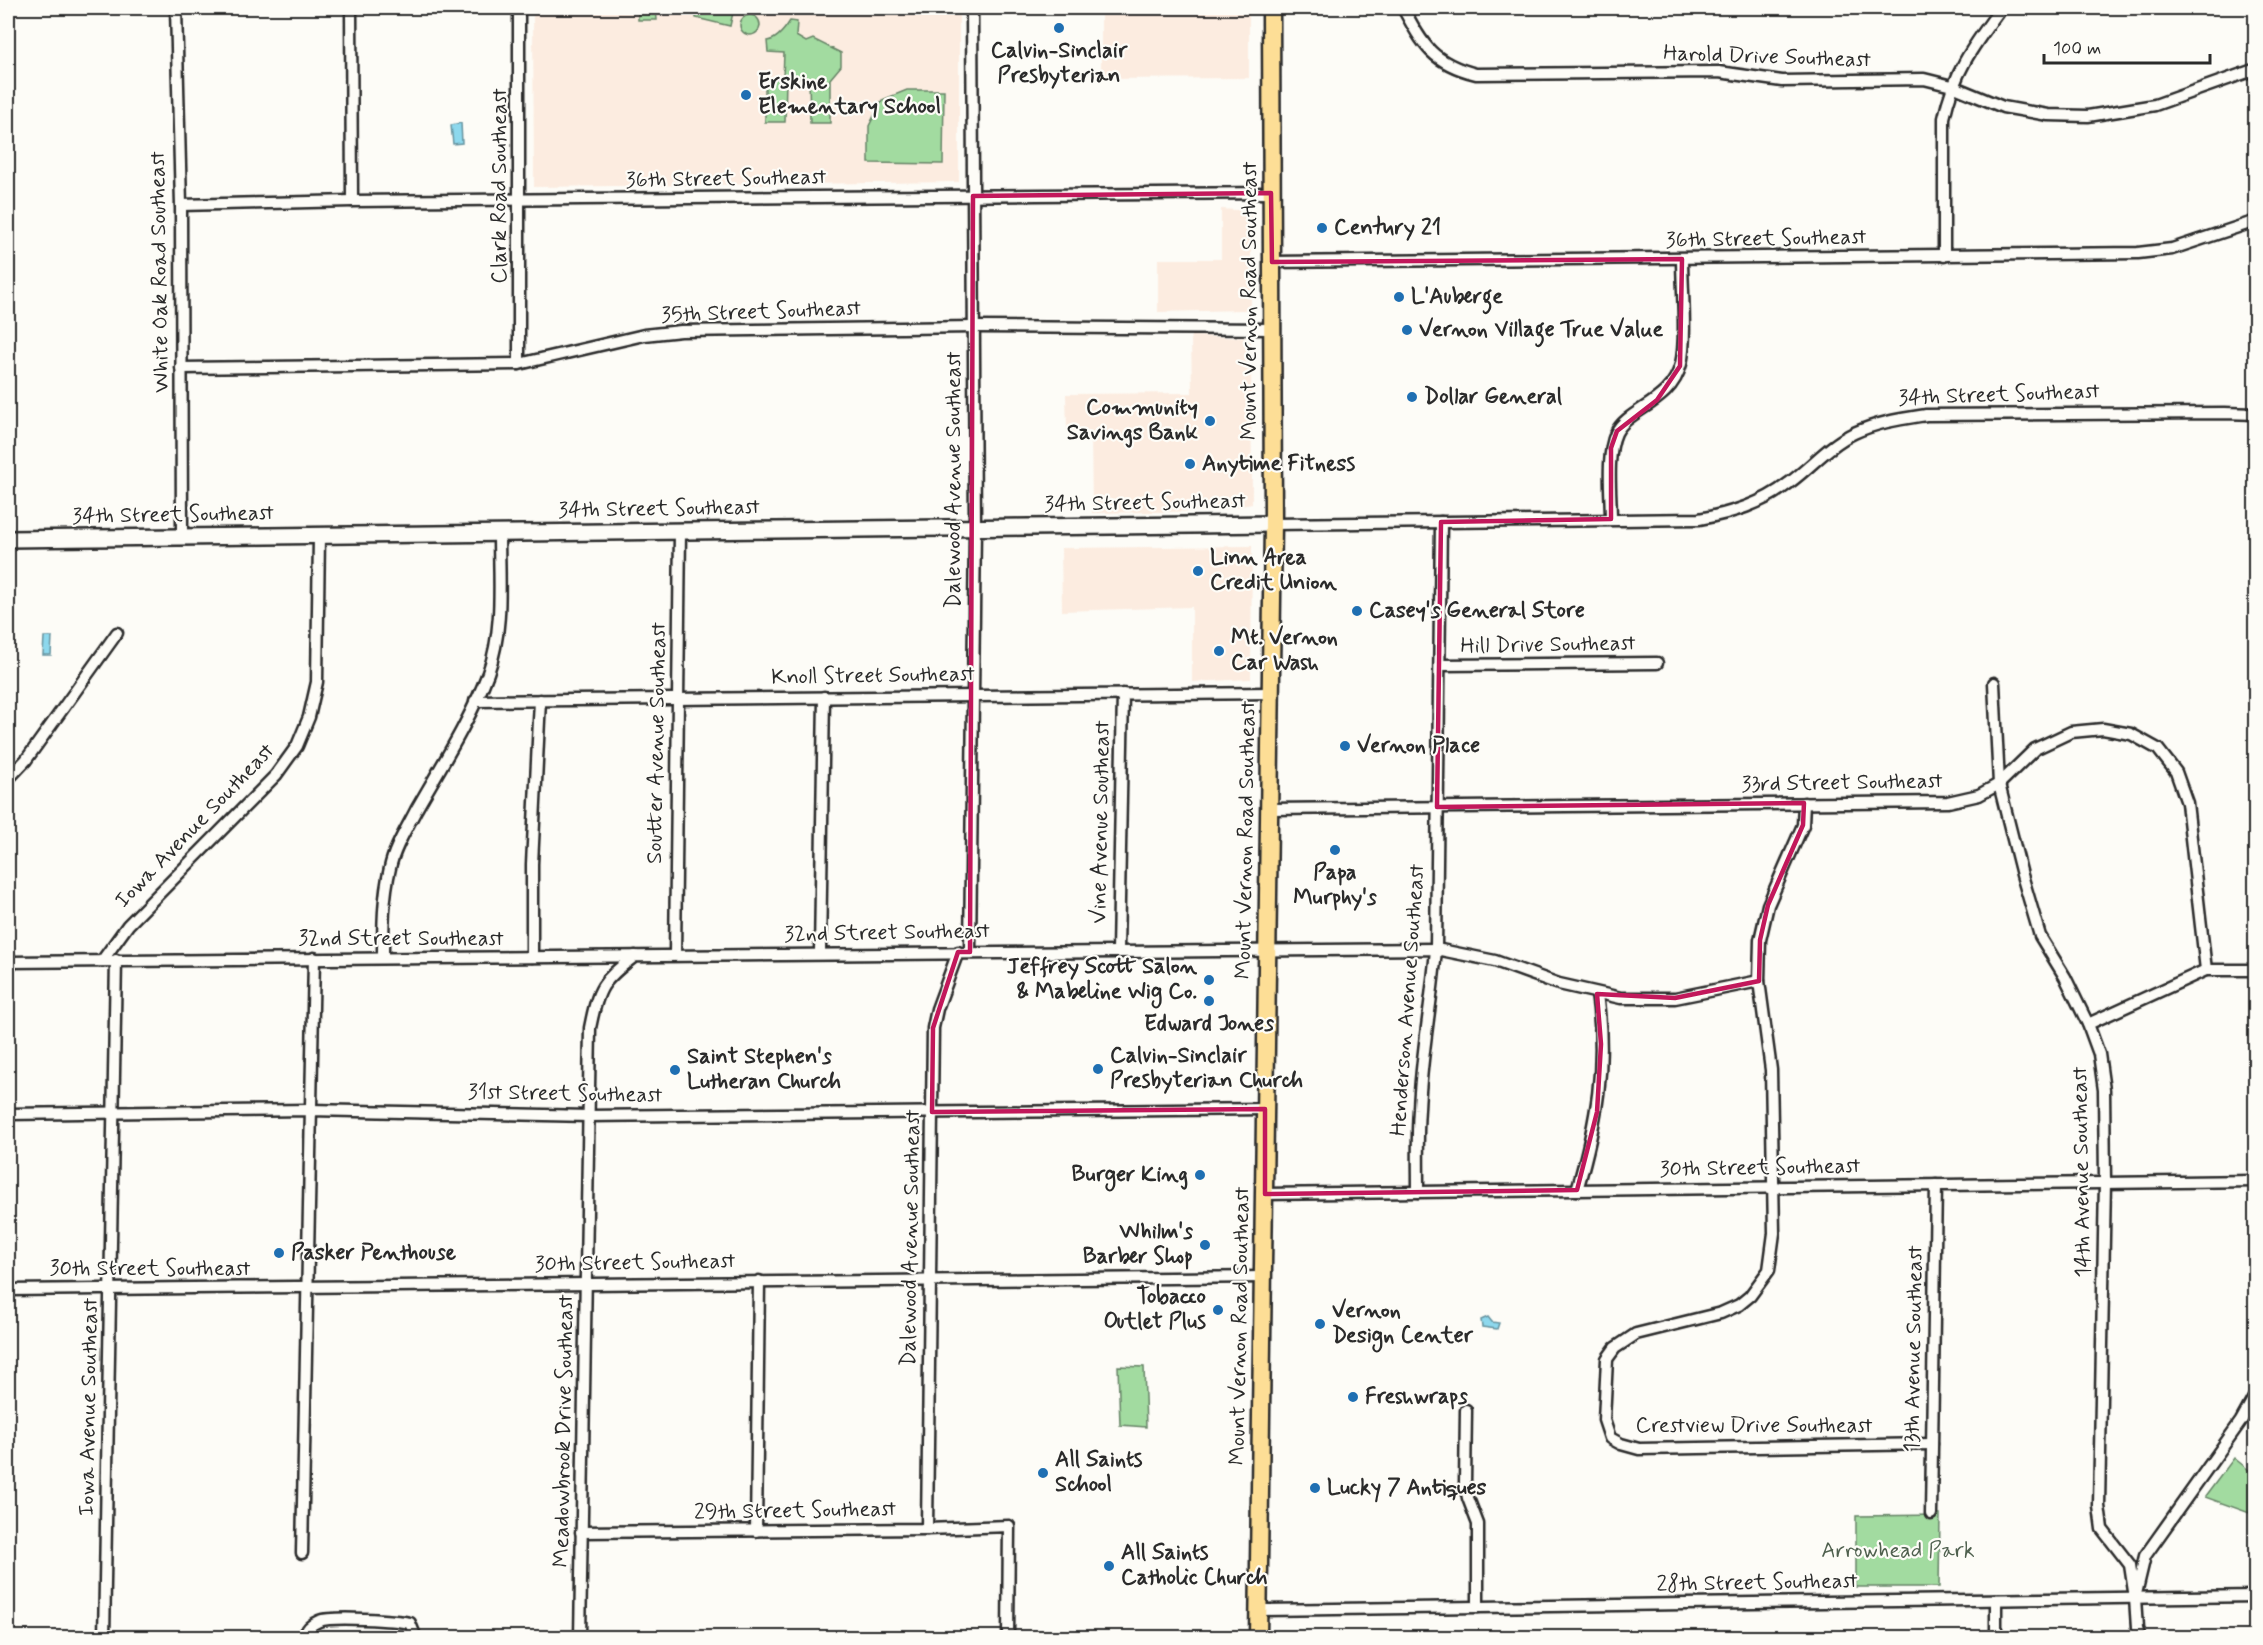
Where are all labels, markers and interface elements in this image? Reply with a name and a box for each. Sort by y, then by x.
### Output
marker: Calvin-Sinclair Presbyterian [1052,21,1066,35]
scale bar [2044,27,2210,65]
place label: Calvin-Sinclair Presbyterian [991,37,1128,90]
text: 100 m [2053,37,2101,61]
street label: Harold Drive Southeast [1663,39,1871,75]
place label: Erskine Elementary School [758,68,941,121]
street label: Clark Road Southeast [486,88,514,284]
marker: Erskine Elementary School [739,88,753,102]
street label: White Oak Road Southeast [144,151,176,393]
street label: Mount Vernon Road Southeast [1236,162,1264,440]
street label: 36th Street Southeast [626,163,826,195]
place label: Century 21 [1334,214,1441,242]
marker: Century 21 [1315,221,1329,235]
street label: 36th Street Southeast [1666,223,1866,255]
place label: L'Auberge [1411,283,1503,315]
marker: L'Auberge [1392,290,1406,304]
street label: 35th Street Southeast [661,295,861,329]
place label: Vernon Village True Value [1419,316,1663,348]
marker: Vernon Village True Value [1400,323,1414,337]
street label: Dalewood Avenue Southeast [940,351,968,609]
street label: 34th Street Southeast [1898,377,2100,413]
place label: Dollar General [1424,383,1563,411]
marker: Dollar General [1405,390,1419,404]
place label: Community Savings Bank [1067,394,1199,448]
marker: Community Savings Bank [1203,414,1217,428]
place label: Anytime Fitness [1202,450,1355,478]
marker: Anytime Fitness [1183,457,1197,471]
street label: 34th Street Southeast [1044,487,1246,519]
street label: 34th Street Southeast [558,493,760,525]
street label: 34th Street Southeast [72,499,274,531]
place label: Linn Area Credit Union [1210,544,1337,597]
marker: Linn Area Credit Union [1191,564,1205,578]
place label: Casey's General Store [1369,597,1585,625]
marker: Casey's General Store [1350,604,1364,618]
street label: Soutter Avenue Southeast [641,622,673,864]
place label: Mt. Vernon Car Wash [1231,624,1338,677]
street label: Hill Drive Southeast [1460,629,1636,661]
marker: Mt. Vernon Car Wash [1212,644,1226,658]
street label: Knoll Street Southeast [771,660,975,692]
street label: Mount Vernon Road Southeast [1230,700,1262,980]
street label: Vine Avenue Southeast [1085,720,1117,924]
place label: Vernon Place [1357,732,1480,760]
street label: Iowa Avenue Southeast [109,738,281,914]
marker: Vernon Place [1338,739,1352,753]
street label: 33rd Street Southeast [1741,767,1943,799]
marker: Papa Murphy's [1328,843,1342,857]
place label: Papa Murphy's [1293,859,1377,912]
street label: Henderson Avenue Southeast [1385,863,1431,1137]
street label: 32nd Street Southeast [784,917,990,949]
street label: 32nd Street Southeast [298,925,504,953]
place label: Jeffrey Scott Salon & Mabeline Wig Co. [1007,953,1198,1009]
marker: Jeffrey Scott Salon & Mabeline Wig Co. [1202,973,1216,987]
marker: Edward Jones [1202,994,1216,1008]
place label: Edward Jones [1144,1010,1274,1038]
place label: Calvin-Sinclair Presbyterian Church [1110,1042,1303,1095]
place label: Saint Stephen's Lutheran Church [687,1043,841,1096]
marker: Calvin-Sinclair Presbyterian Church [1091,1062,1105,1076]
marker: Saint Stephen's Lutheran Church [668,1063,682,1077]
street label: 14th Avenue Southeast [2066,1066,2098,1278]
street label: 31st Street Southeast [468,1078,662,1110]
street label: Dalewood Avenue Southeast [895,1109,927,1367]
street label: 30th Street Southeast [1659,1152,1861,1184]
place label: Burger King [1072,1161,1188,1192]
marker: Burger King [1193,1168,1207,1182]
street label: Mount Vernon Road Southeast [1224,1186,1256,1466]
place label: Whilm's Barber Shop [1083,1218,1193,1271]
marker: Whilm's Barber Shop [1198,1238,1212,1252]
place label: Pasker Penthouse [291,1239,457,1267]
street label: 13th Avenue Southeast [1898,1245,1930,1453]
marker: Pasker Penthouse [272,1246,286,1260]
street label: 30th Street Southeast [534,1247,736,1279]
street label: 30th Street Southeast [50,1255,250,1283]
place label: Tobacco Outlet Plus [1104,1283,1206,1336]
street label: Meadowbrook Drive Southeast [548,1294,580,1568]
place label: Vernon Design Center [1332,1297,1474,1353]
street label: Iowa Avenue Southeast [73,1298,105,1516]
marker: Tobacco Outlet Plus [1211,1303,1225,1317]
marker: Vernon Design Center [1313,1317,1327,1331]
place label: Freshwraps [1365,1383,1468,1411]
marker: Freshwraps [1346,1390,1360,1404]
street label: Crestview Drive Southeast [1636,1412,1873,1440]
place label: All Saints School [1055,1446,1143,1499]
marker: All Saints School [1036,1466,1050,1480]
place label: Lucky 7 Antiques [1327,1474,1487,1503]
marker: Lucky 7 Antiques [1308,1481,1322,1495]
street label: 29th Street Southeast [694,1495,896,1527]
park label: Arrowhead Park [1821,1537,1975,1565]
place label: All Saints Catholic Church [1121,1539,1268,1592]
marker: All Saints Catholic Church [1102,1559,1116,1573]
street label: 28th Street Southeast [1656,1567,1858,1599]

